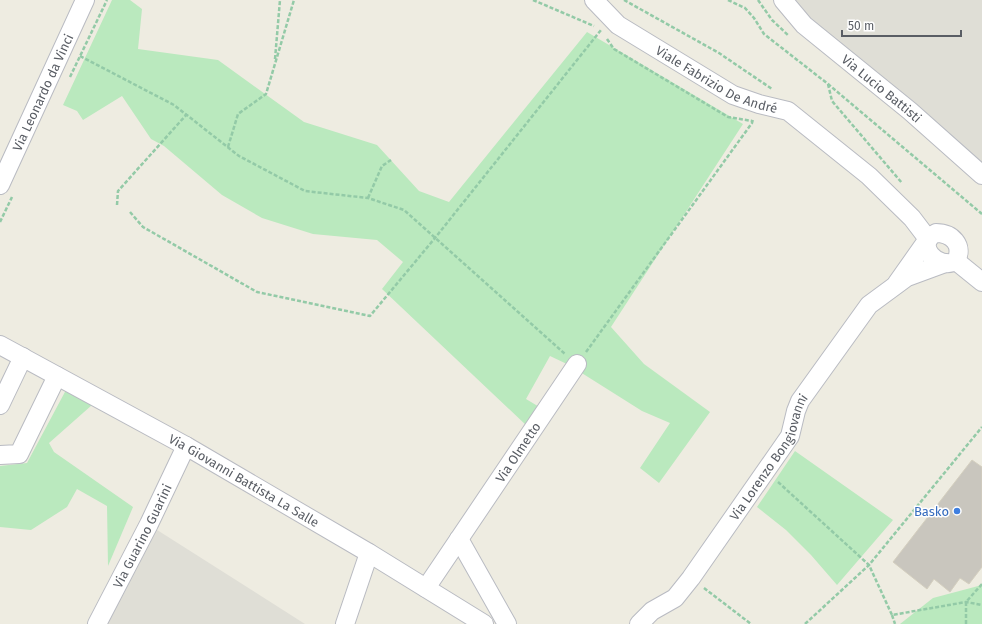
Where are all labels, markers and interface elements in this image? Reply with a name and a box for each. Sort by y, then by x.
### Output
scale bar [842,12,961,38]
text: 50 m [848,19,874,33]
street label: Via Leonardo da Vinci [10,32,76,153]
street label: Viale Fabrizio De André [653,43,779,116]
street label: Via Lucio Battisti [839,52,925,126]
street label: Via Lorenzo Bongiovanni [727,391,811,523]
street label: Via Olmetto [492,419,544,485]
street label: Via Giovanni Battista La Salle [166,431,322,530]
street label: Via Guarino Guarini [110,482,175,591]
place label: Basko [914,504,949,519]
marker: Basko [952,506,962,516]

